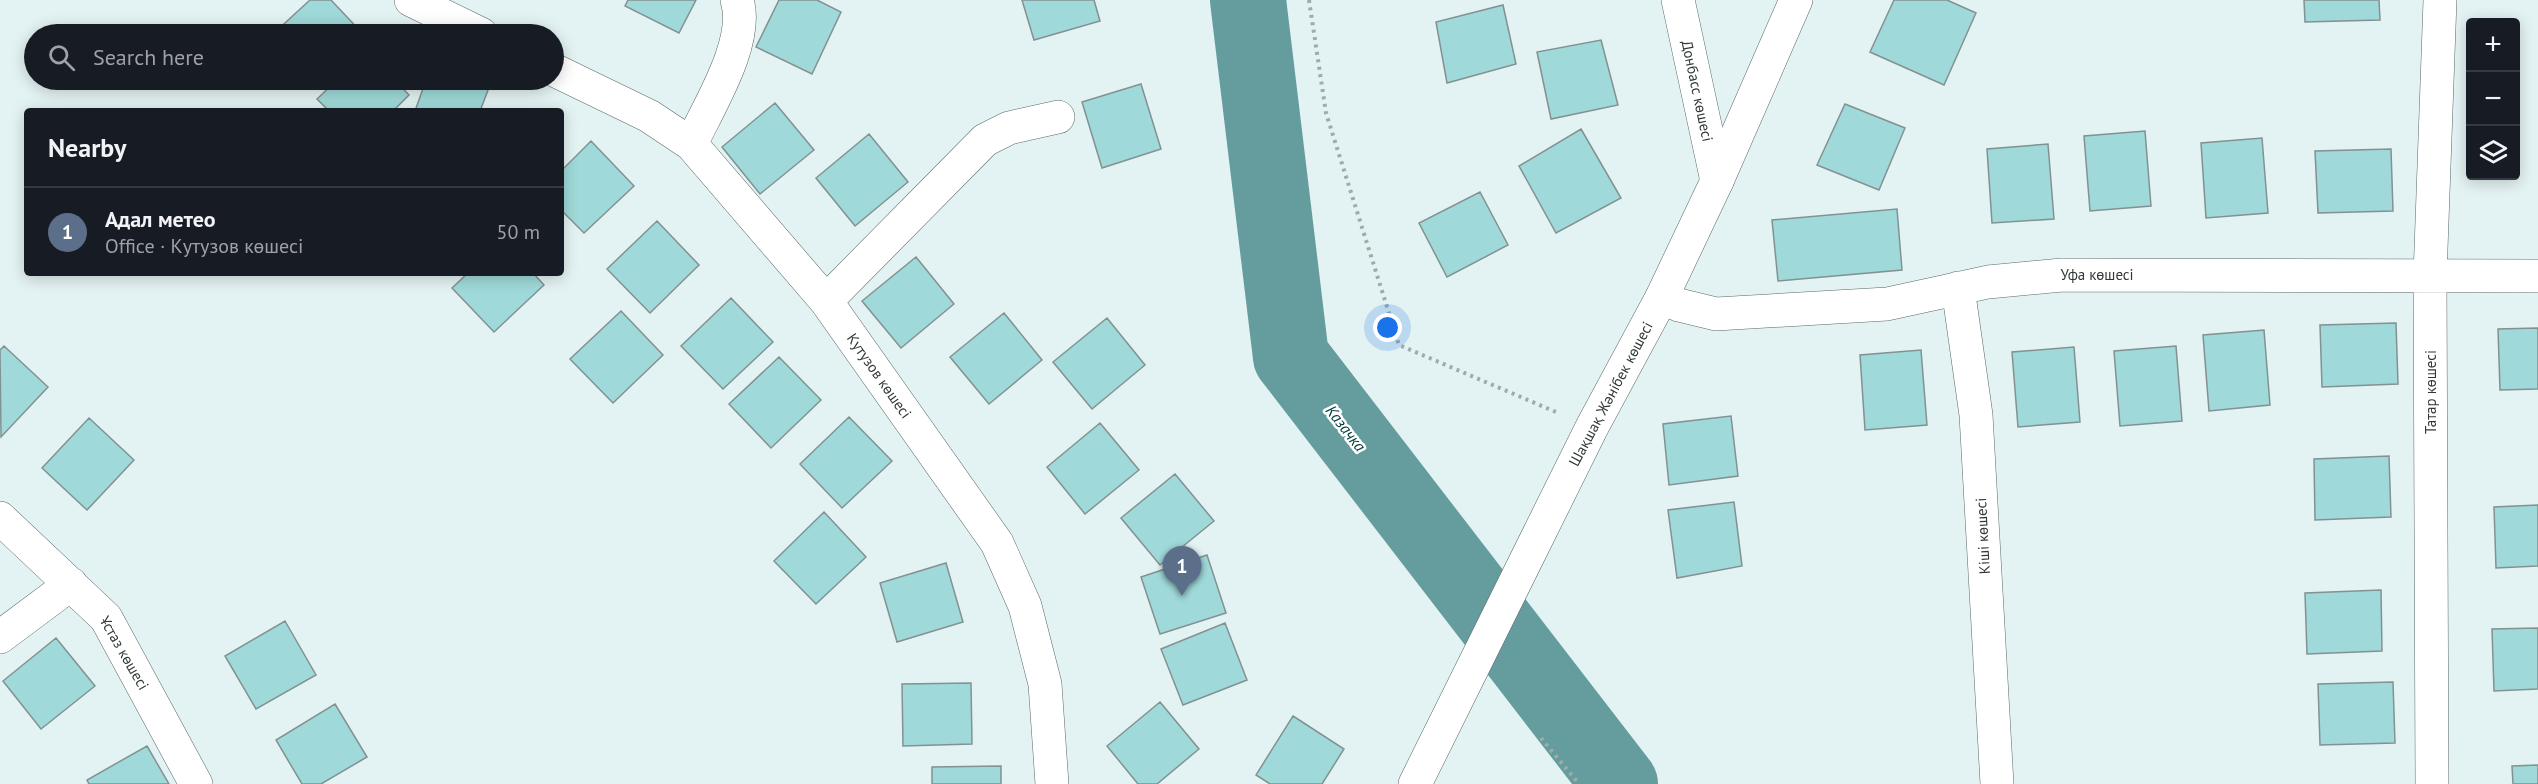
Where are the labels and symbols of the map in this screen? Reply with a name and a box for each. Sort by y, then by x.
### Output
street label: Донбасс көшесі [1678,39,1717,143]
street label: Уфа көшесі [2060,265,2134,284]
your location [1373,313,1402,342]
street label: Шақшақ Жәнібек көшесі [1564,318,1657,469]
street label: Кутузов көшесі [843,329,916,422]
street label: Татар көшесі [2421,350,2440,434]
water label: Казачка [1322,401,1370,455]
street label: Кіші көшесі [1971,497,1994,575]
pin: 1 [1162,546,1202,596]
street label: Ұстаз көшесі [96,612,153,693]

